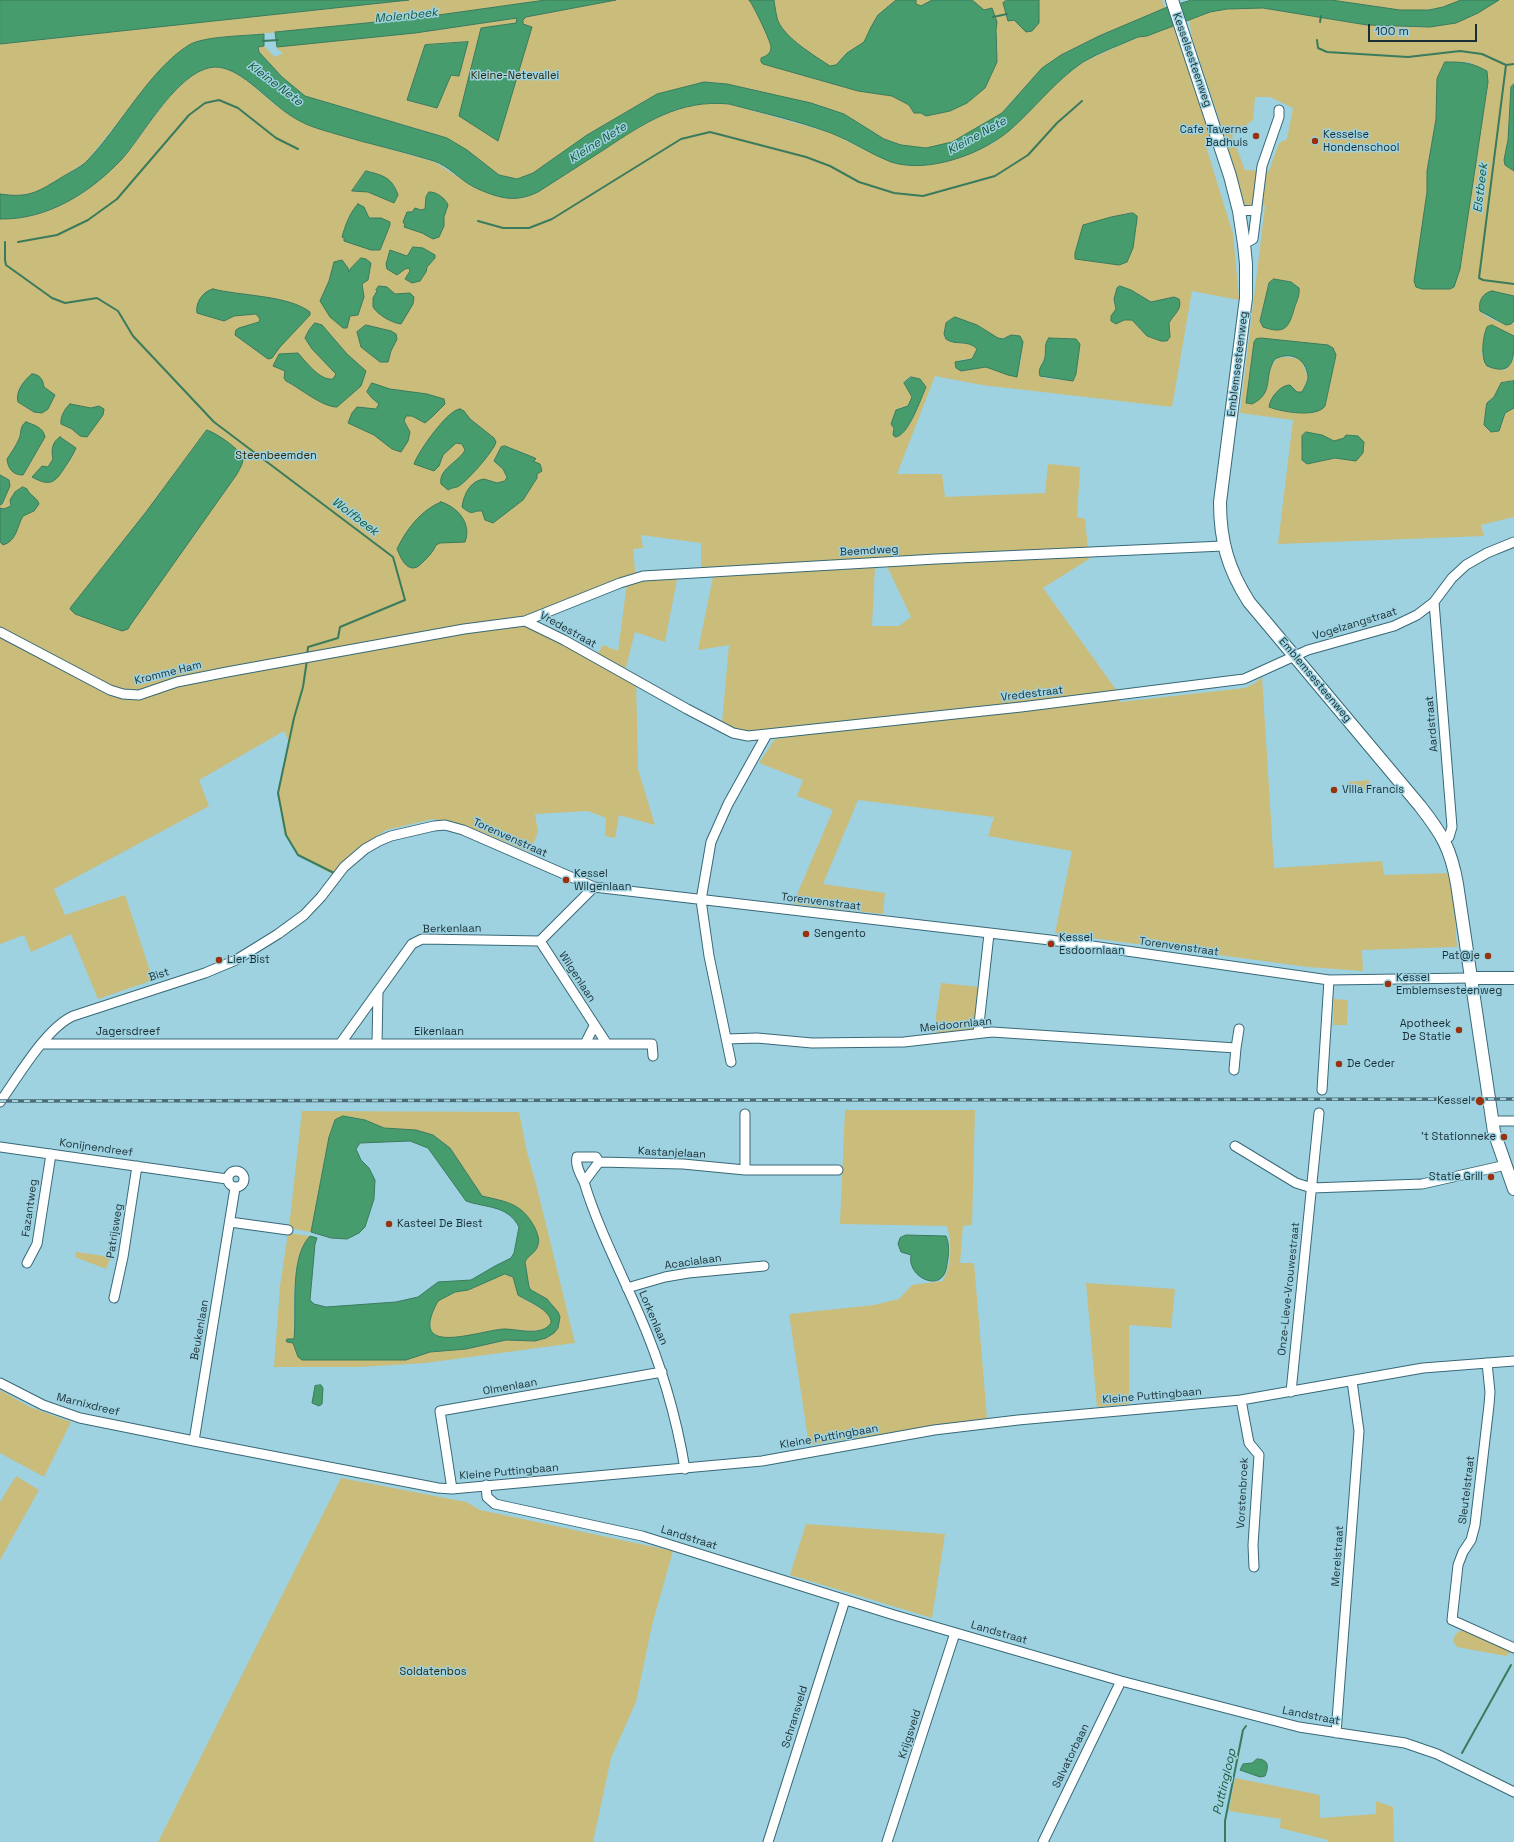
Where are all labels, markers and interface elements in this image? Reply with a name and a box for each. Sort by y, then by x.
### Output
water label: Molenbeek [374,6,438,26]
street label: Kesselsesteenweg [1170,11,1214,109]
scale bar [1370,16,1479,42]
text: 100 m [1375,23,1409,39]
water label: Kleine Nete [245,59,305,109]
park label: Kleine-Netevallei [471,69,559,83]
water label: Kleine Nete [945,114,1009,158]
water label: Kleine Nete [567,120,629,166]
place label: Cafe Taverne Badhuis [1180,123,1248,149]
place label: Kesselse Hondenschool [1323,128,1400,154]
marker: Cafe Taverne Badhuis [1251,131,1261,141]
marker: Kesselse Hondenschool [1310,136,1320,146]
water label: Elstbeek [1471,162,1491,214]
street label: Emblemsesteenweg [1225,310,1251,418]
park label: Steenbeemden [235,449,317,463]
water label: Wolfbeek [329,495,381,539]
street label: Beemdweg [839,543,899,559]
street label: Vogelzangstraat [1311,605,1399,643]
street label: Vredestraat [537,609,599,651]
street label: Emblemsesteenweg [1276,635,1354,725]
street label: Kromme Ham [133,658,203,688]
street label: Vredestraat [1000,684,1064,704]
street label: Aardstraat [1423,695,1441,753]
place label: Villa Francis [1342,783,1404,797]
marker: Villa Francis [1329,785,1339,795]
street label: Torenvenstraat [471,816,549,860]
place label: Kessel Wilgenlaan [574,867,631,893]
marker: Kessel Wilgenlaan [561,875,571,885]
street label: Torenvenstraat [780,891,862,913]
street label: Berkenlaan [422,922,482,936]
place label: Sengento [814,927,866,941]
marker: Sengento [801,929,811,939]
place label: Kessel Esdoornlaan [1059,931,1125,957]
street label: Torenvenstraat [1138,935,1220,959]
marker: Kessel Esdoornlaan [1046,939,1056,949]
street label: Wilgenlaan [556,949,598,1005]
place label: Pat@je [1442,949,1480,963]
marker: Pat@je [1483,951,1493,961]
place label: Lier Bist [227,953,270,967]
marker: Lier Bist [214,955,224,965]
street label: Bist [147,966,171,984]
place label: Kessel Emblemsesteenweg [1396,971,1502,997]
marker: Kessel Emblemsesteenweg [1383,979,1393,989]
street label: Meidoornlaan [919,1015,993,1035]
place label: Apotheek De Statie [1400,1017,1451,1043]
street label: Jagersdreef [96,1025,160,1039]
street label: Eikenlaan [414,1025,464,1039]
marker: Apotheek De Statie [1454,1025,1464,1035]
place label: De Ceder [1347,1057,1395,1071]
marker: De Ceder [1334,1059,1344,1069]
place label: Kessel [1437,1094,1471,1108]
marker: Kessel [1474,1095,1486,1107]
place label: 't Stationneke [1421,1130,1496,1144]
marker: 't Stationneke [1499,1132,1509,1142]
street label: Konijnendreef [58,1136,134,1160]
street label: Kastanjelaan [638,1145,706,1161]
place label: Statie Grill [1429,1170,1483,1184]
marker: Statie Grill [1486,1172,1496,1182]
street label: Fazantweg [19,1178,41,1238]
street label: Patrijsweg [104,1203,126,1259]
place label: Kasteel De Biest [397,1217,483,1231]
marker: Kasteel De Biest [384,1219,394,1229]
street label: Onze-Lieve-Vrouwestraat [1275,1222,1303,1356]
street label: Acacialaan [664,1251,722,1273]
street label: Lorkenlaan [636,1289,670,1347]
street label: Beukenlaan [188,1299,212,1361]
street label: Olmenlaan [482,1376,538,1398]
street label: Kleine Puttingbaan [1102,1385,1202,1407]
street label: Marnixdreef [55,1391,121,1419]
street label: Kleine Puttingbaan [779,1422,879,1452]
street label: Sleutelstraat [1456,1455,1478,1525]
street label: Vorstenbroek [1235,1457,1251,1529]
street label: Kleine Puttingbaan [459,1461,559,1483]
street label: Landstraat [659,1523,719,1553]
street label: Merelstraat [1329,1525,1347,1587]
street label: Landstraat [969,1619,1029,1647]
park label: Soldatenbos [399,1665,467,1679]
street label: Schransveld [779,1684,811,1750]
street label: Landstraat [1281,1704,1341,1728]
street label: Krijgsveld [896,1708,924,1760]
street label: Salvatorbaan [1050,1722,1092,1790]
water label: Puttingloop [1210,1748,1240,1816]

